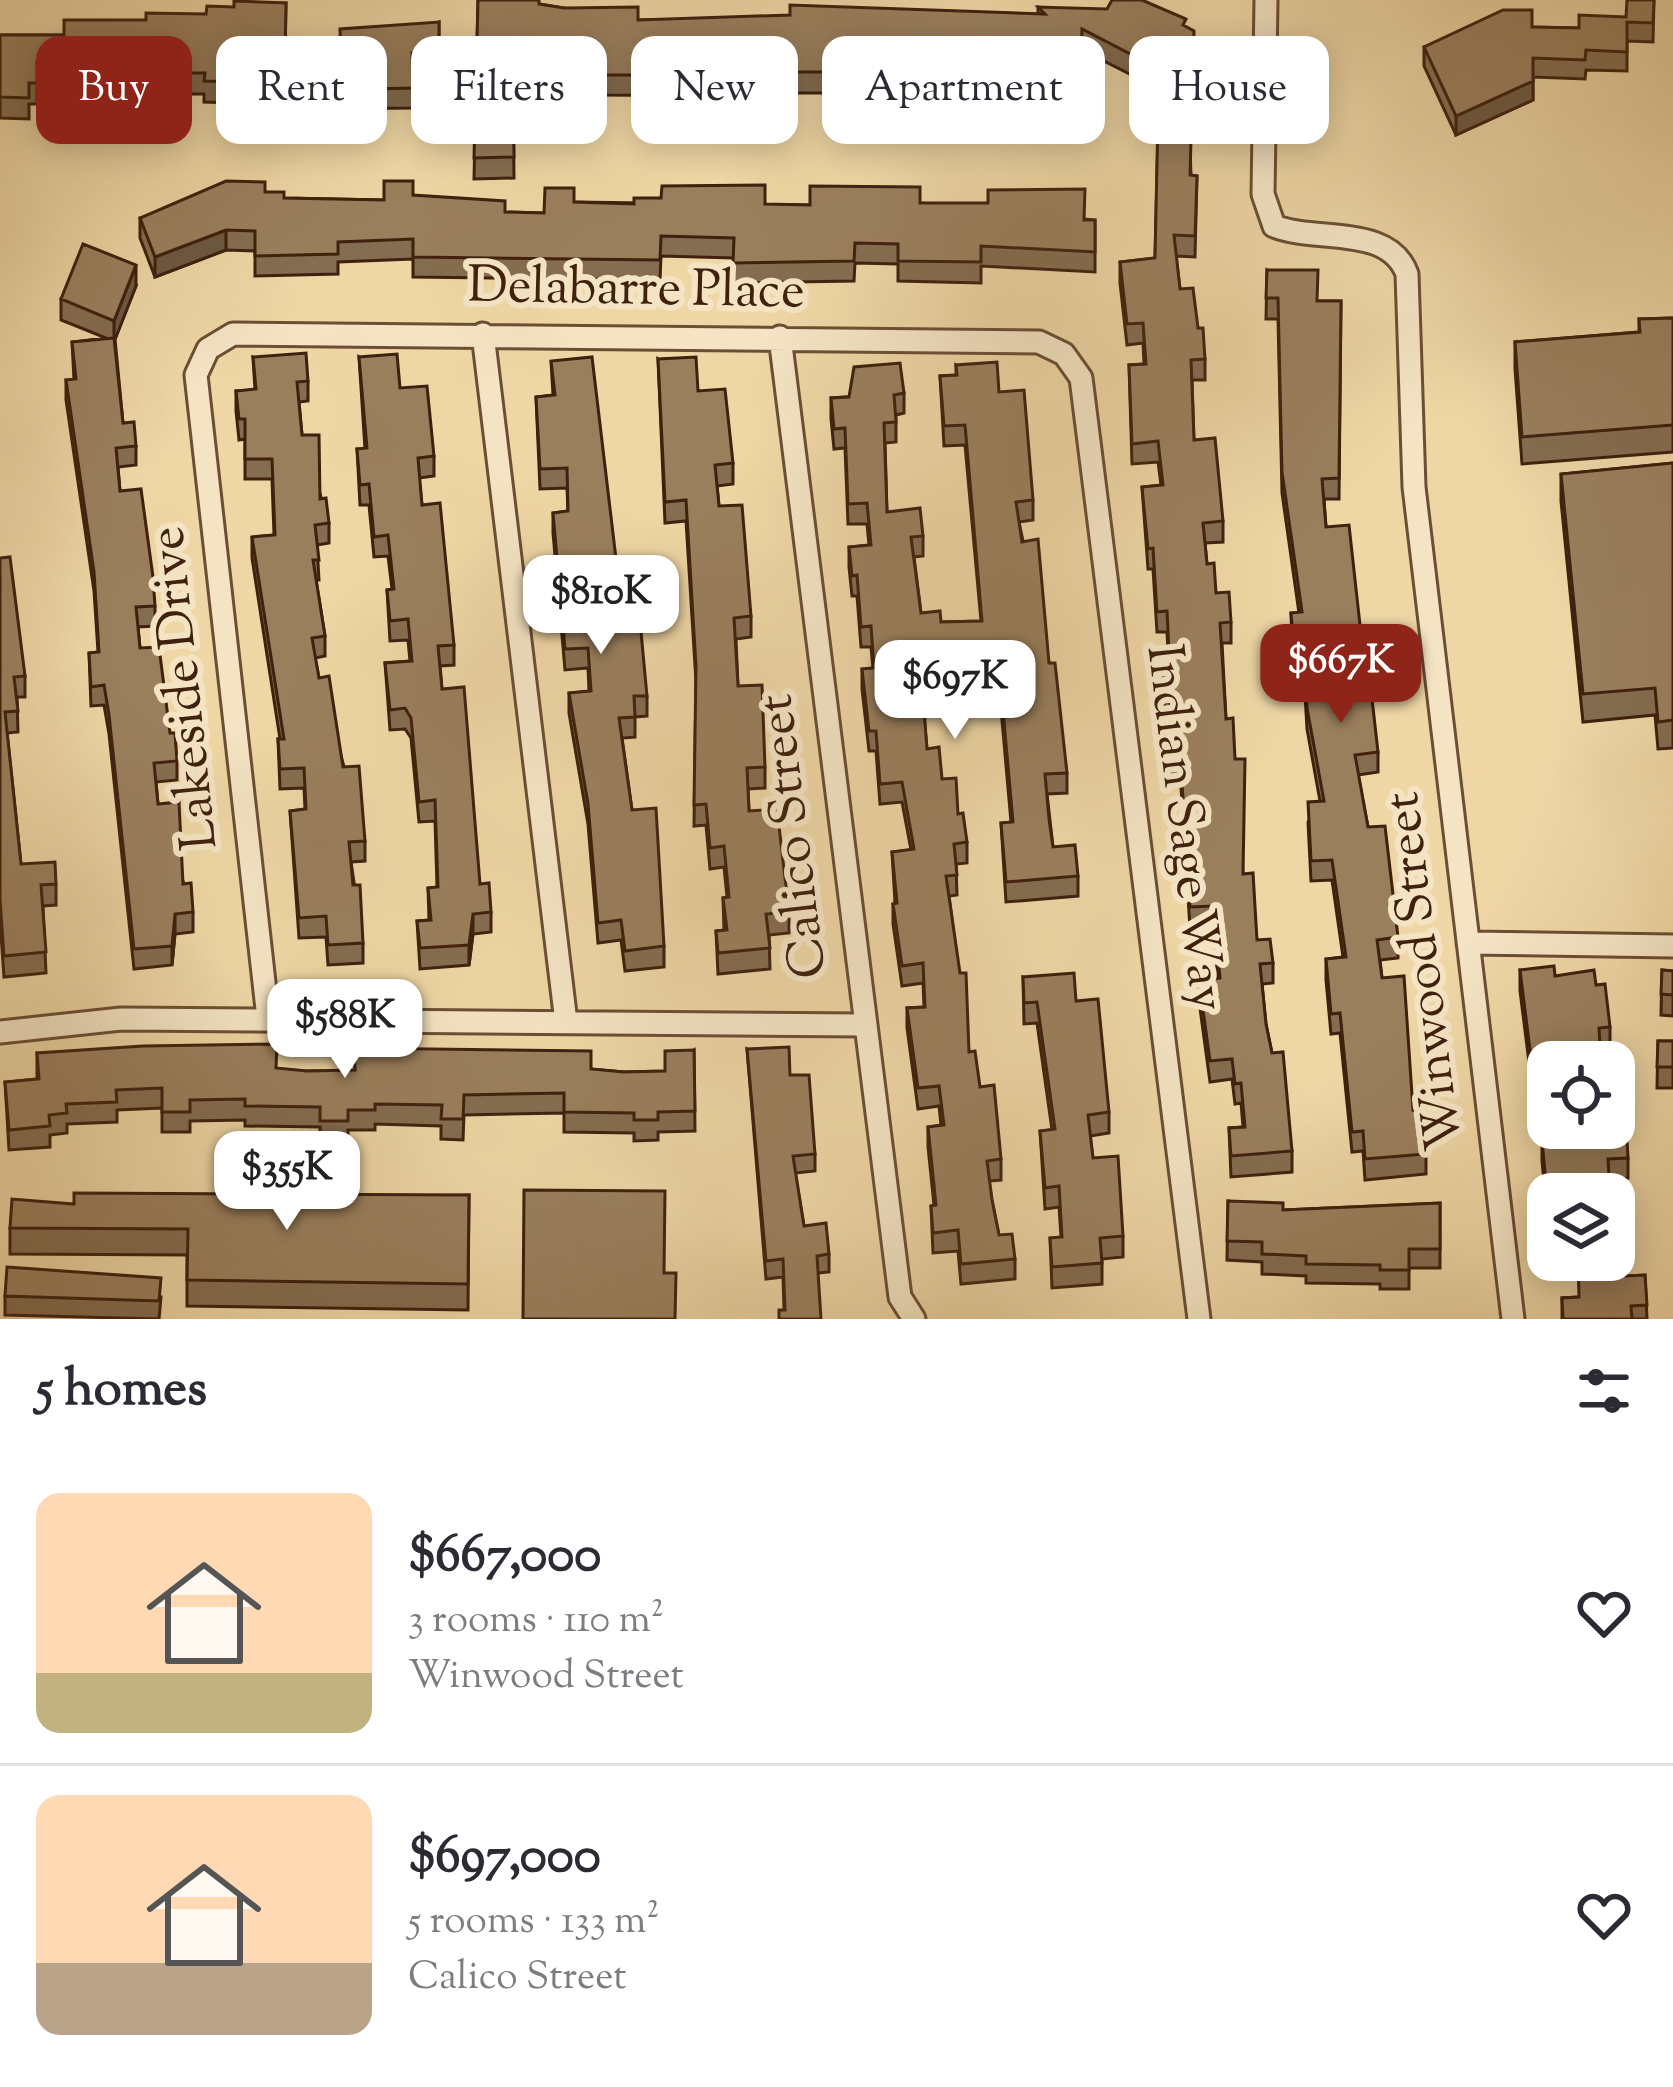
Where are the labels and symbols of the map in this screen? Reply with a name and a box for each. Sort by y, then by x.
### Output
street label: Delabarre Place [467,252,805,330]
street label: Lakeside Drive [133,523,239,853]
pin: $810K [517,555,685,657]
pin: $667K [1257,624,1425,726]
pin: $697K [871,640,1039,742]
street label: Indian Sage Way [1124,641,1242,1015]
street label: Calico Street [741,690,849,982]
street label: Winwood Street [1368,788,1484,1154]
pin: $588K [261,979,429,1081]
pin: $355K [203,1131,371,1233]

